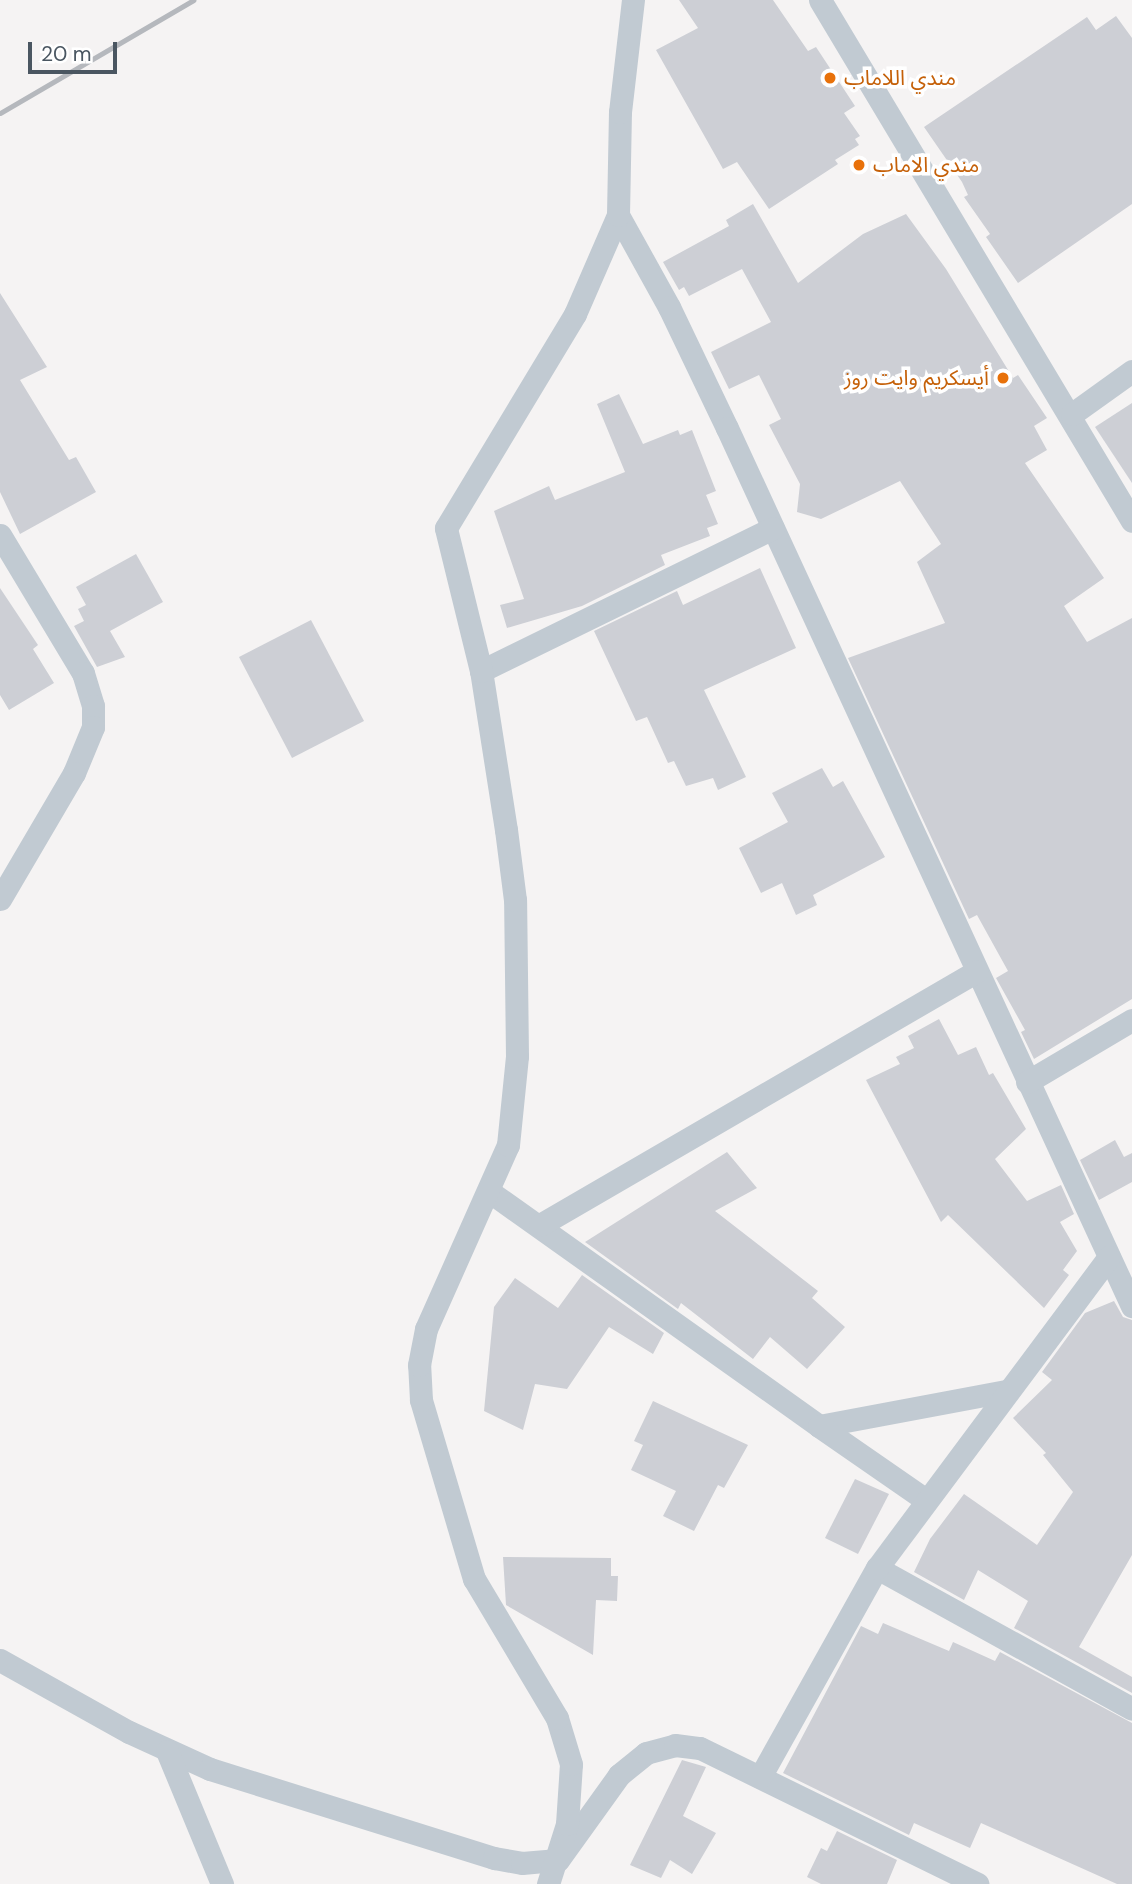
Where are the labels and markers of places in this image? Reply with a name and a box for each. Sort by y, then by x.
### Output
place label: مندي اللاماب [844,65,956,91]
marker: مندي اللاماب [822,70,838,86]
place label: مندي الاماب [873,152,979,178]
marker: مندي الاماب [851,157,867,173]
place label: أيسكريم وايت روز [844,365,989,391]
marker: أيسكريم وايت روز [995,370,1011,386]

